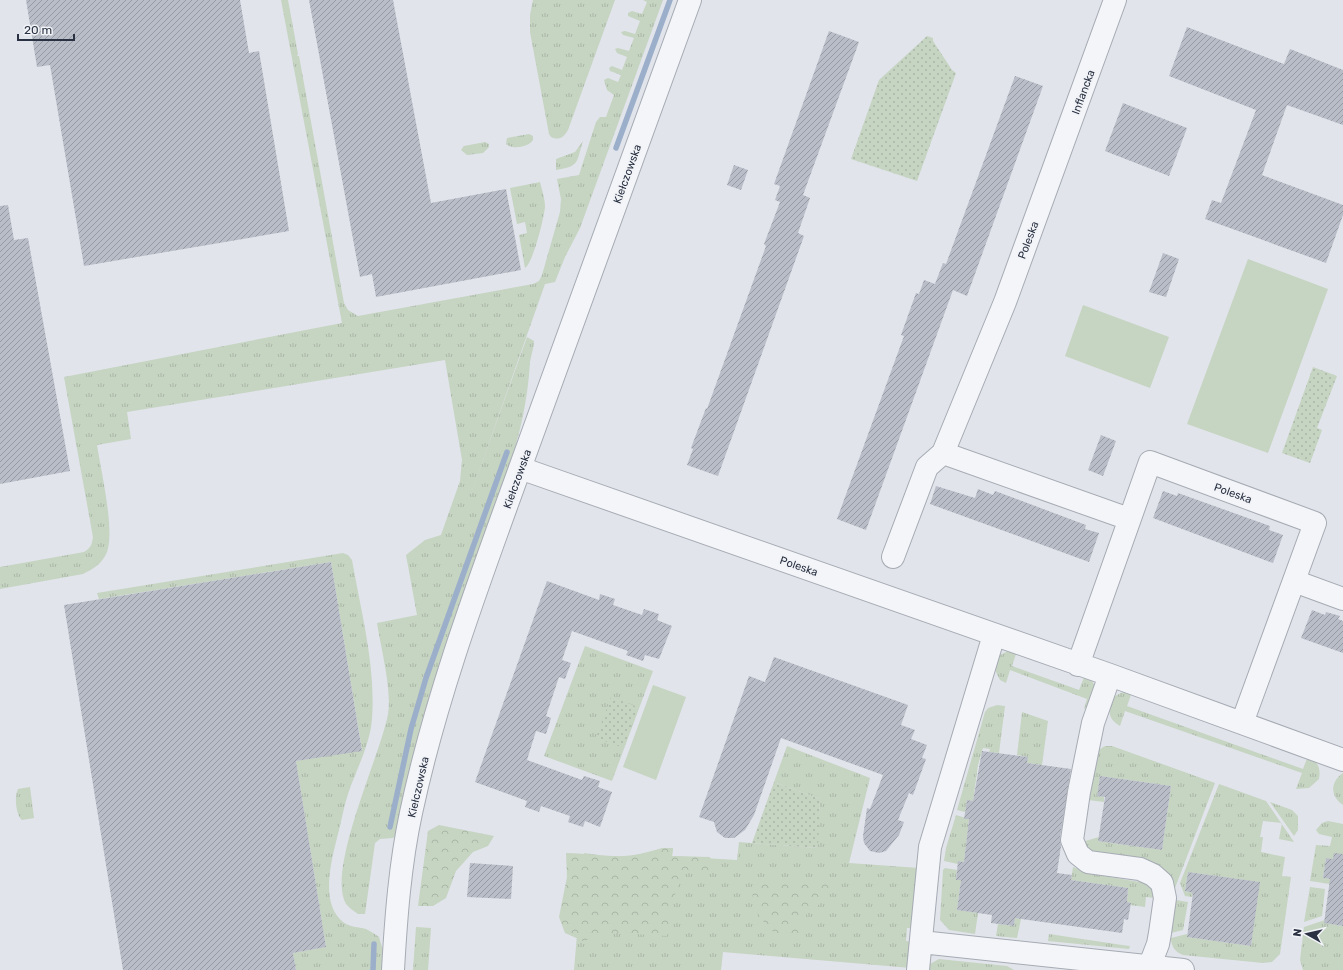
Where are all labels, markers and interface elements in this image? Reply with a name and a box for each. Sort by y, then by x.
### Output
scale bar [18,16,74,42]
text: 20 m [24,23,52,37]
street label: Inflancka [1069,68,1098,116]
street label: Kiełczowska [611,143,644,206]
street label: Poleska [1015,219,1042,261]
street label: Kiełczowska [501,448,534,511]
street label: Poleska [1212,481,1254,506]
street label: Poleska [778,554,820,579]
street label: Kiełczowska [405,755,432,819]
north arrow [1287,914,1327,954]
text: N [1291,928,1305,938]

